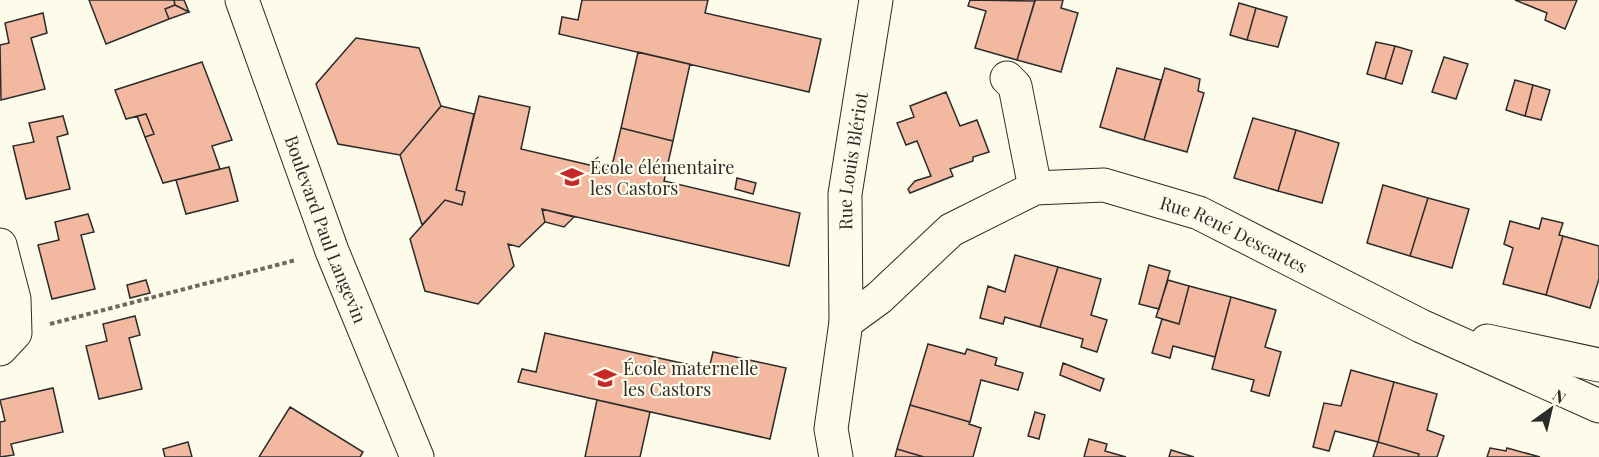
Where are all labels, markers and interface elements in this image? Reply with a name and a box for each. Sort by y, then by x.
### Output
street label: Rue Louis Blériot [833,90,873,230]
street label: Boulevard Paul Langevin [280,132,372,327]
place label: École élémentaire les Castors [590,155,734,200]
school or university icon: École élémentaire les Castors [559,164,585,190]
street label: Rue René Descartes [1157,190,1312,278]
place label: École maternelle les Castors [623,356,758,401]
school or university icon: École maternelle les Castors [592,365,618,391]
north arrow [1521,379,1581,439]
text: N [1549,384,1571,408]

